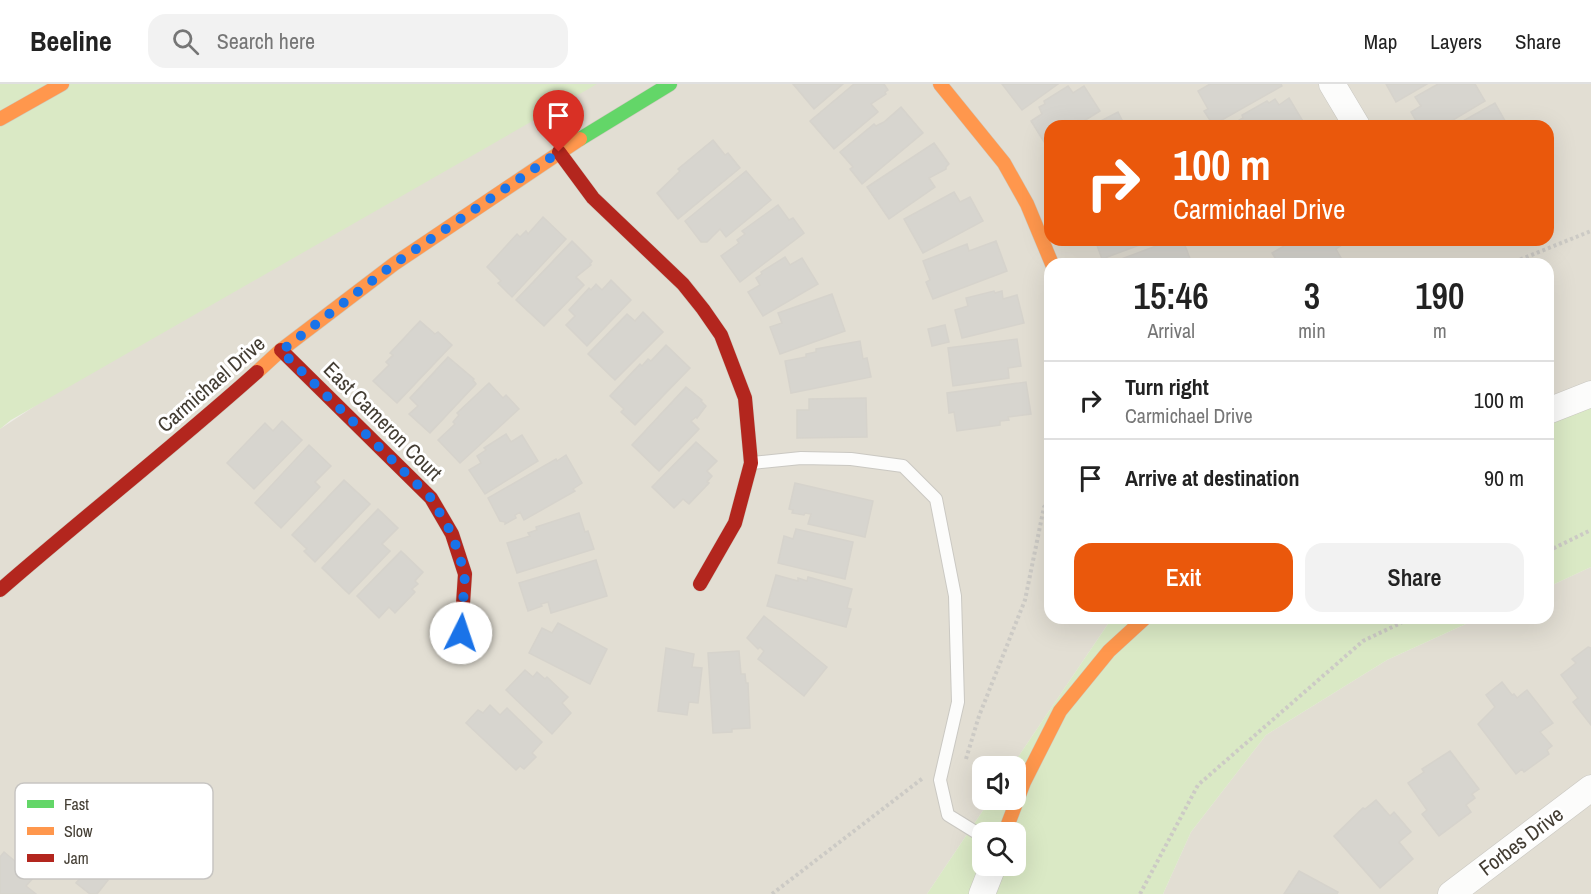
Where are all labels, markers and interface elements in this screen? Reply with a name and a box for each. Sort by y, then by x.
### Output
search box [148,14,568,68]
text: Beeline [30,22,112,60]
icon: search [169,25,202,58]
text: Search here [217,26,315,56]
text: Map [1364,27,1397,56]
text: Layers [1430,27,1482,56]
text: Share [1515,27,1561,56]
pin [533,90,584,152]
icon: arrive [542,99,575,132]
text: 100 m [1173,137,1271,193]
icon: right [1074,144,1152,222]
text: Carmichael Drive [1173,191,1345,227]
text: 15:46 [1134,272,1209,320]
text: 3 [1304,272,1320,320]
text: 190 [1415,272,1464,320]
text: Arrival [1147,317,1195,344]
text: min [1298,317,1326,344]
text: m [1433,317,1447,344]
street label: Carmichael Drive [151,329,271,439]
street label: East Cameron Court [317,355,449,487]
text: Turn right [1125,372,1209,402]
icon: right [1074,384,1107,417]
text: 100 m [1474,385,1524,415]
text: Carmichael Drive [1125,402,1253,429]
icon: arrive [1074,462,1107,495]
text: Arrive at destination [1125,463,1299,493]
text: 90 m [1484,463,1524,493]
button: Exit [1074,543,1293,612]
button: Share [1305,543,1524,612]
position arrow [429,601,493,665]
map controls [972,756,1026,876]
button: sound [972,756,1026,810]
legend [15,783,213,879]
text: Fast [64,793,89,815]
street label: Forbes Drive [1473,800,1569,882]
text: Slow [64,820,93,842]
button: search [972,822,1026,876]
text: Jam [64,847,89,869]

